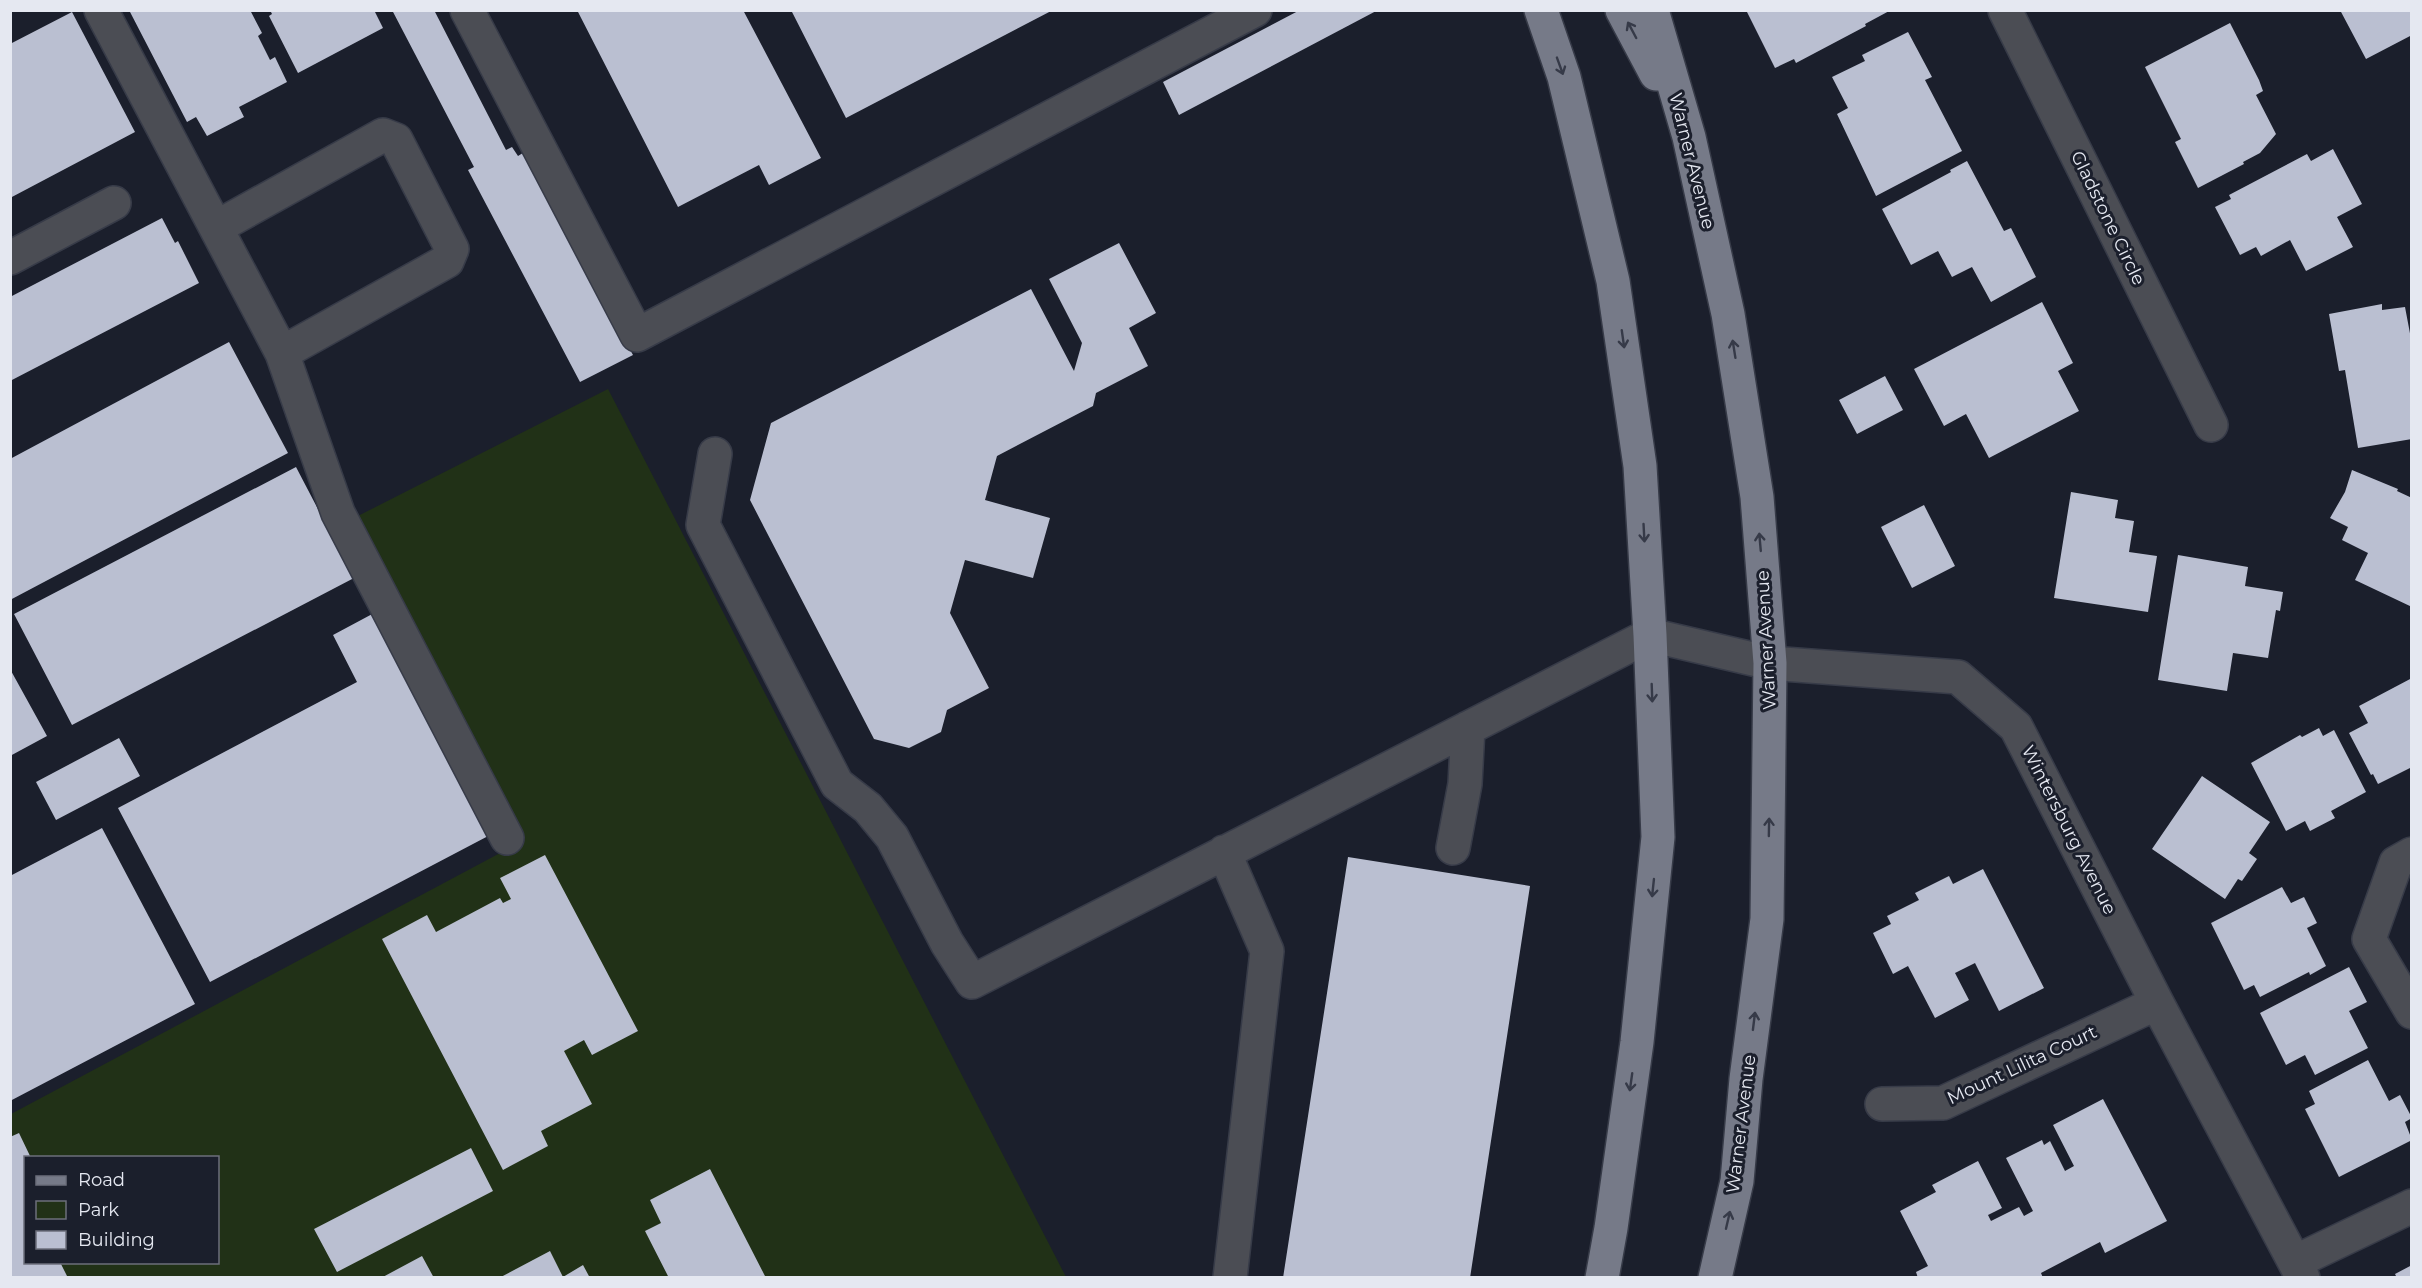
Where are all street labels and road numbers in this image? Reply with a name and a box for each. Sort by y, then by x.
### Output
street label: Warner Avenue [1664,91,1720,232]
street label: Gladstone Circle [2066,147,2150,289]
street label: Warner Avenue [1751,570,1781,710]
street label: Wintersburg Avenue [2017,742,2121,918]
street label: Mount Lilita Court [1944,1021,2100,1109]
street label: Warner Avenue [1722,1053,1760,1195]

